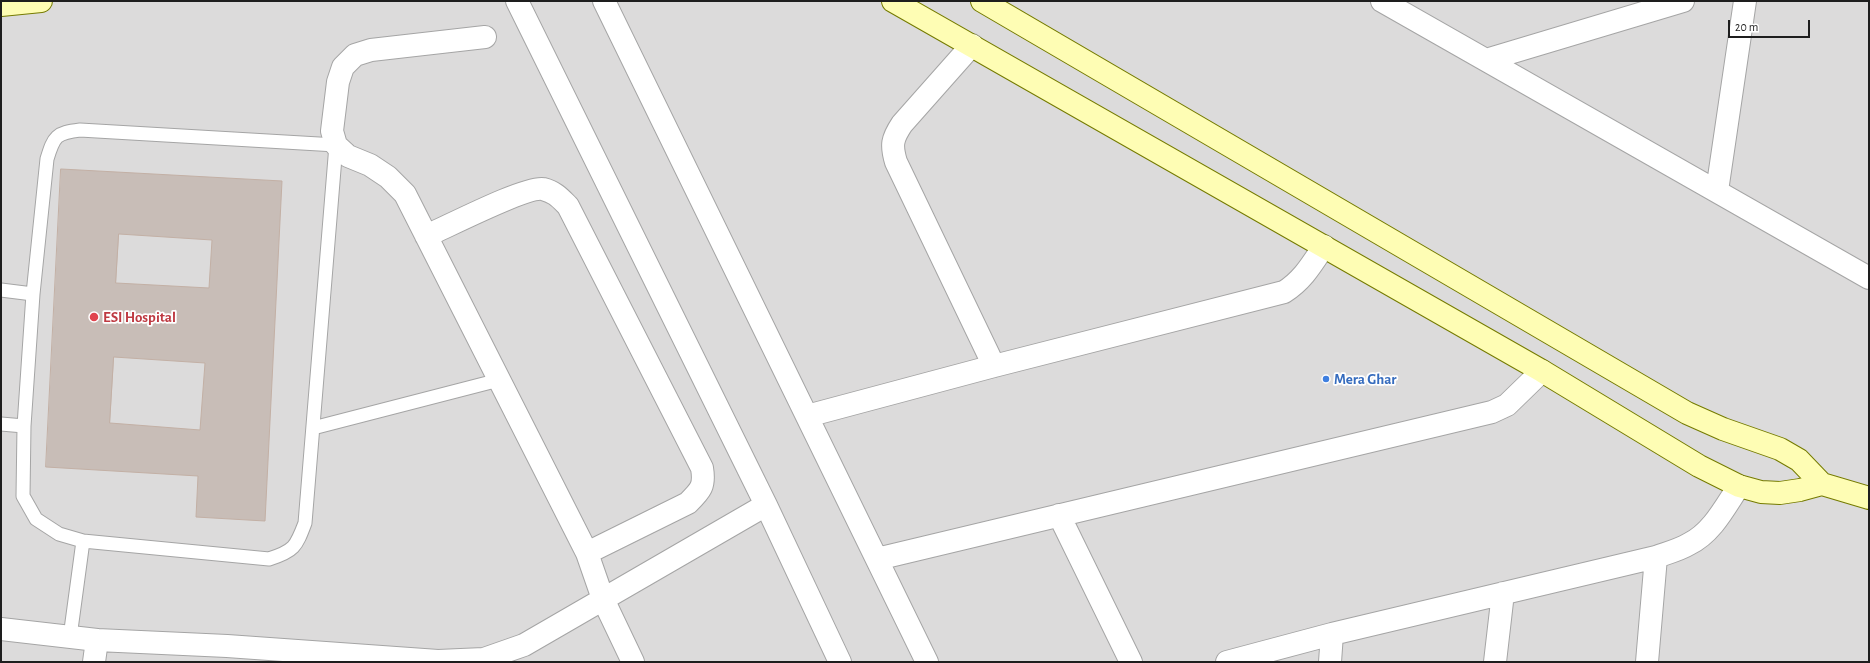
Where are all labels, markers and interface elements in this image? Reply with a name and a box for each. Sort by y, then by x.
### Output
scale bar [1730,12,1812,38]
text: 20 m [1735,21,1758,33]
place label: ESI Hospital [103,308,176,326]
marker: ESI Hospital [88,311,100,323]
place label: Mera Ghar [1334,370,1397,388]
marker: Mera Ghar [1321,374,1331,384]

